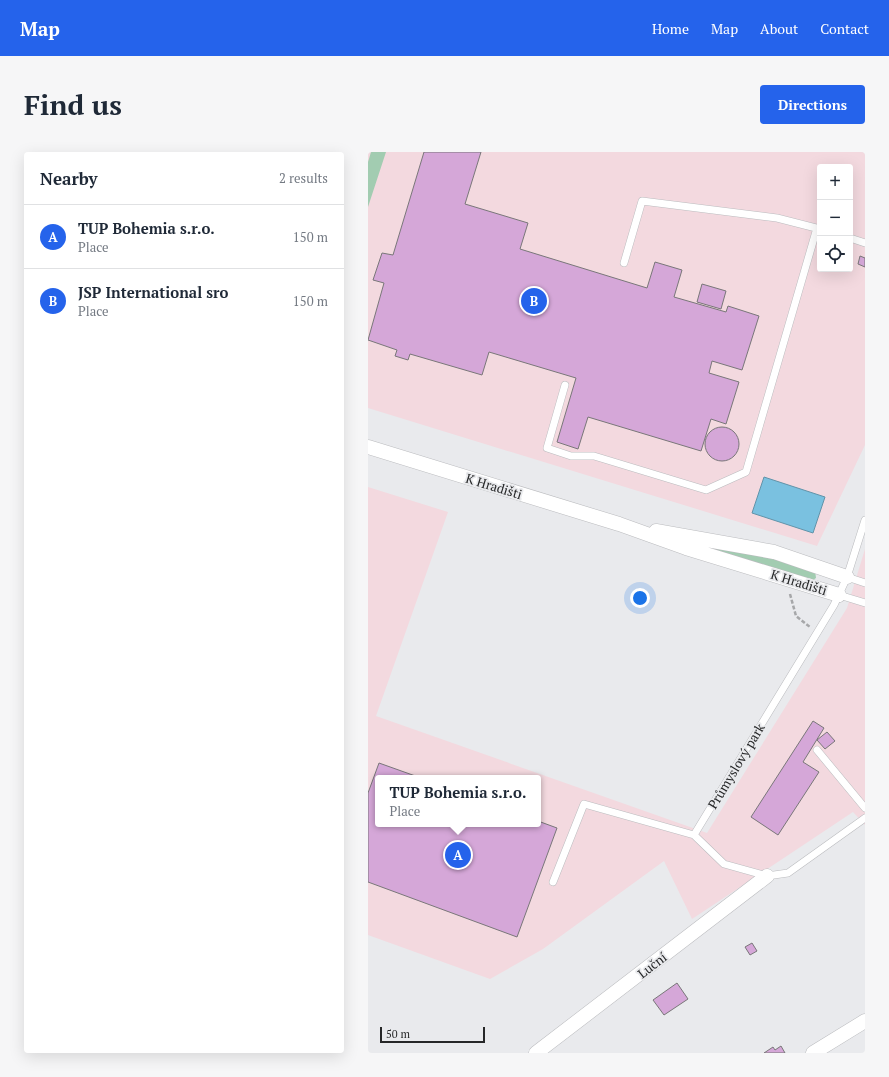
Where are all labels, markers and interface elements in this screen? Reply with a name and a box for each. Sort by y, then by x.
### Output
text: Map [20,16,60,41]
text: Home [652,19,689,38]
text: Map [711,19,738,38]
text: About [760,19,798,38]
text: Contact [820,19,869,38]
button: Directions [760,85,865,124]
text: Find us [24,86,122,123]
map controls [817,164,853,272]
button: + [817,164,853,200]
text: Nearby [40,167,98,190]
text: 2 results [279,169,328,187]
button: − [817,200,853,236]
text: TUP Bohemia s.r.o. [78,218,215,238]
text: A [48,228,58,246]
text: 150 m [293,228,328,246]
button: locate [817,236,853,272]
text: Place [78,238,109,256]
text: JSP International sro [78,282,228,302]
pin: B [521,286,547,316]
text: B [49,292,57,310]
text: 150 m [293,292,328,310]
text: Place [78,302,109,320]
street label: K Hradišti [464,469,524,503]
street label: K Hradišti [769,565,829,599]
your location [630,588,650,608]
street label: Průmyslový park [703,720,769,812]
popup [375,775,541,827]
text: TUP Bohemia s.r.o. [390,782,526,802]
text: Place [390,802,420,820]
pin: A [445,840,471,870]
street label: Luční [634,948,670,982]
scale bar [380,1025,485,1044]
text: 50 m [386,1027,410,1041]

